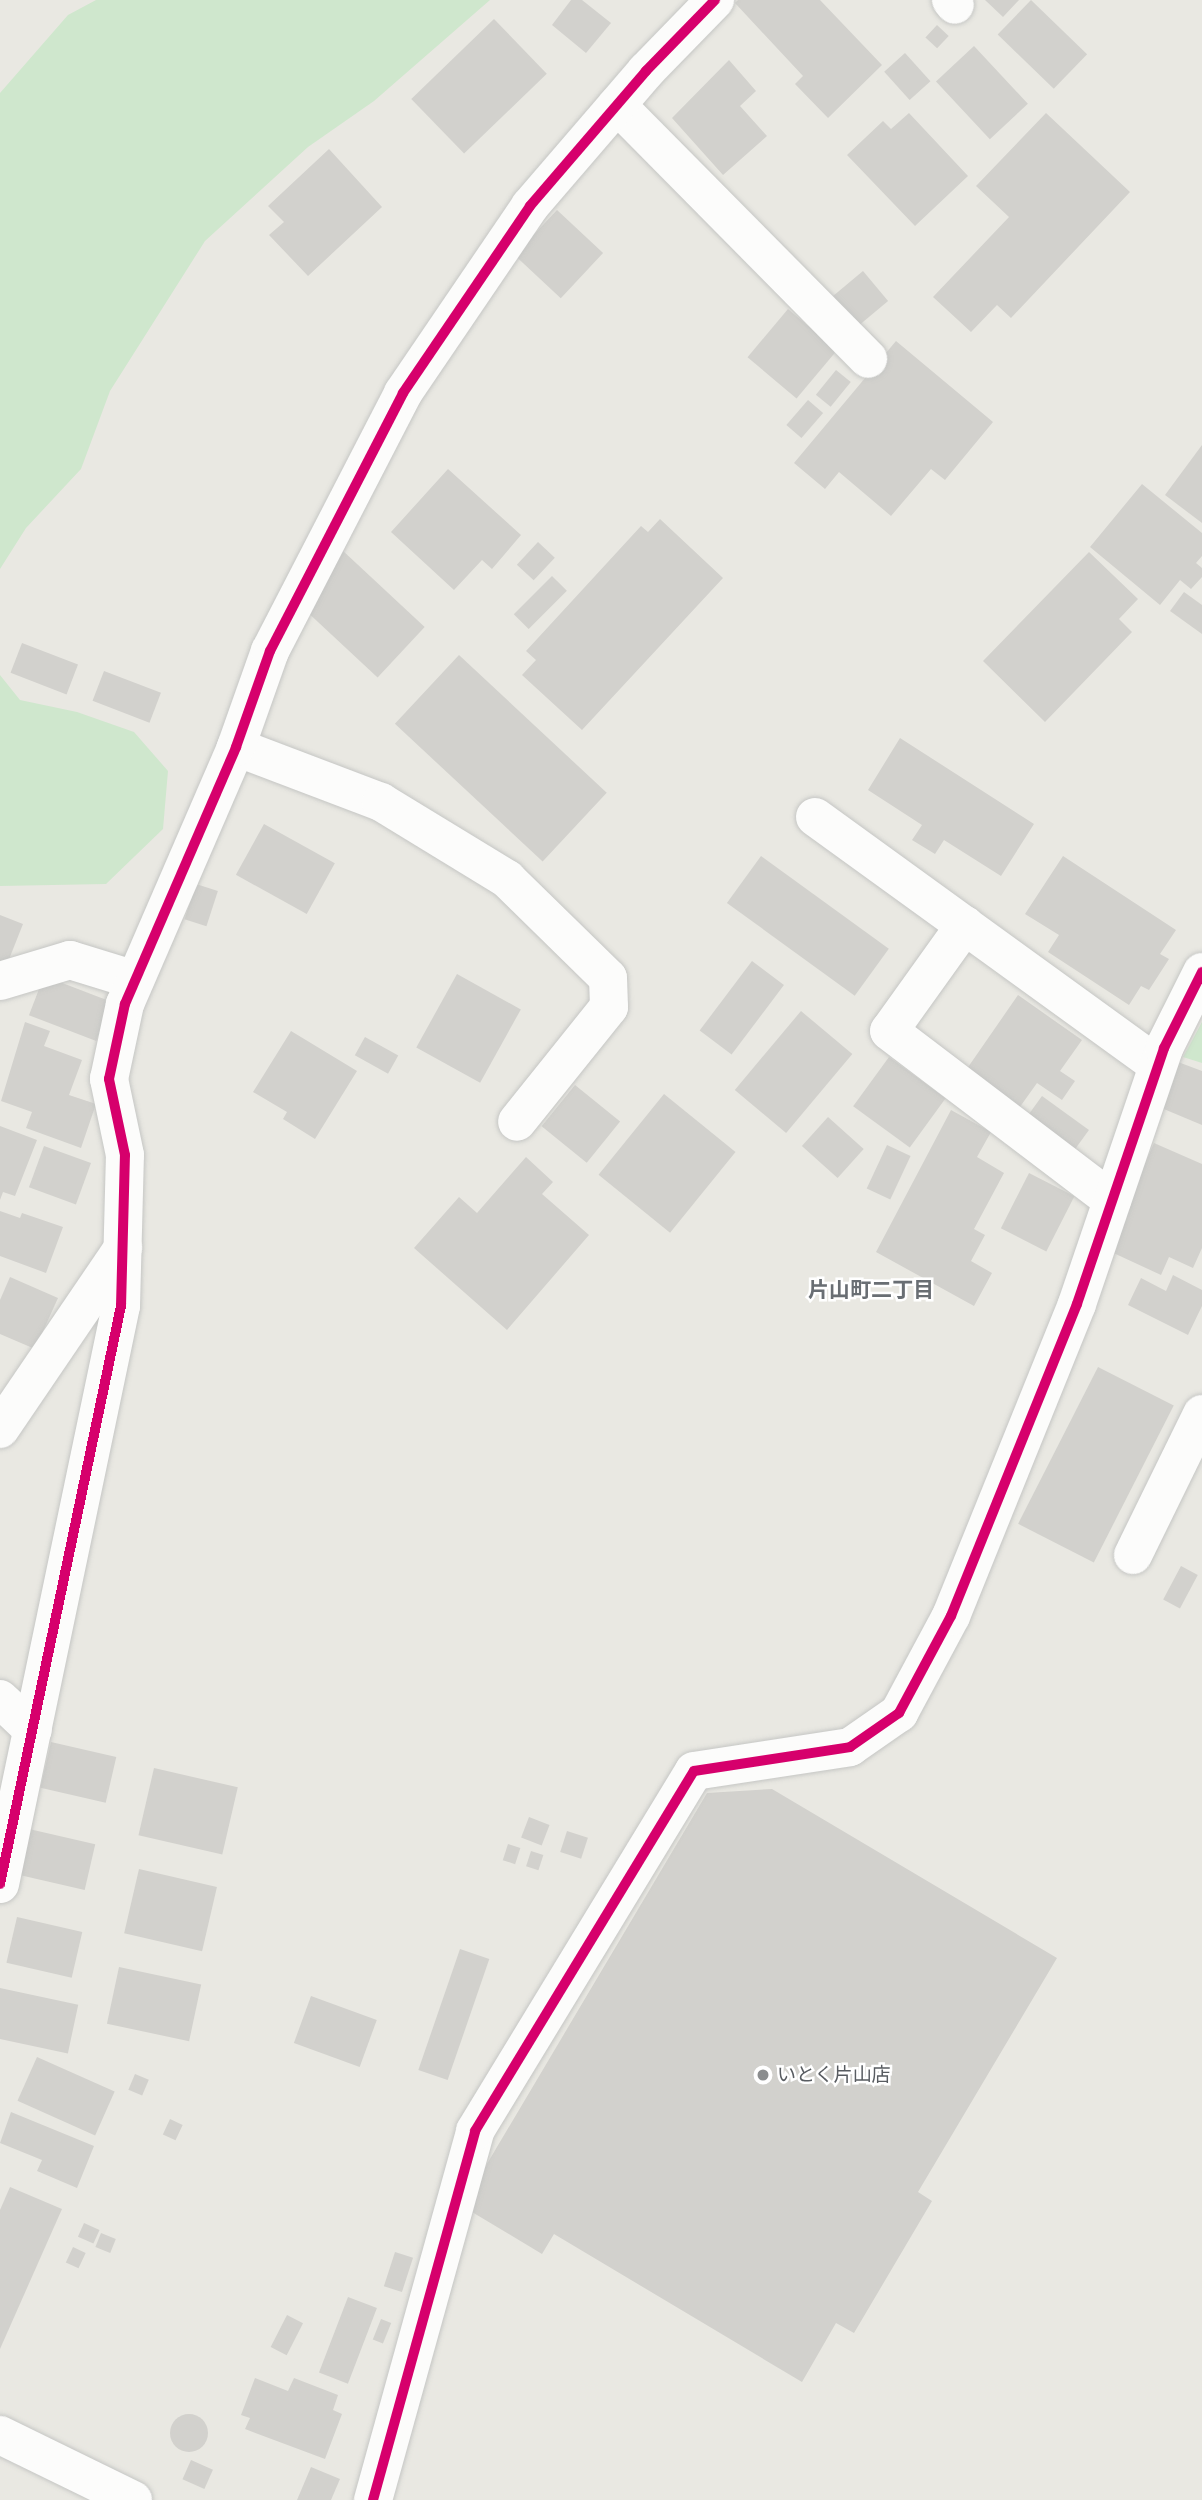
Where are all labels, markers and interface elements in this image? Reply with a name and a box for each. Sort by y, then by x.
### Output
district label: 片山町二丁目 [808,1277,934,1303]
place label: いとく片山店 [777,2064,891,2086]
marker: いとく片山店 [755,2067,771,2083]

